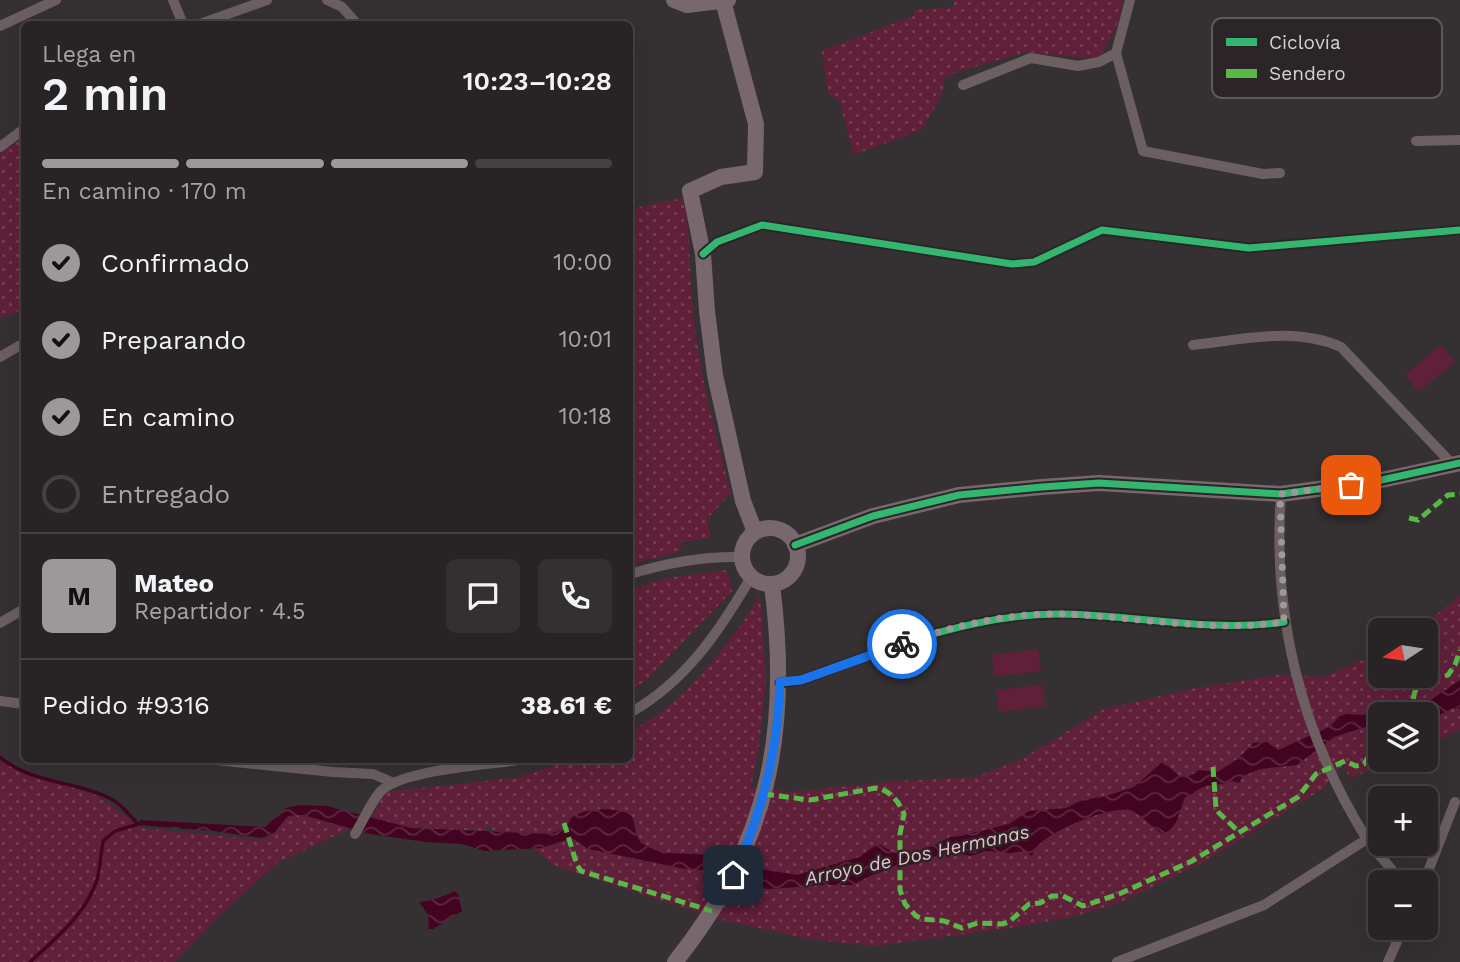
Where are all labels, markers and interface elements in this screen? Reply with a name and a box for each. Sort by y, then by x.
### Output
legend [1212,18,1442,98]
text: Ciclovía [1269,31,1341,54]
text: Llega en [42,41,136,68]
text: Sendero [1269,62,1346,85]
text: 10:23–10:28 [463,66,612,96]
text: 2 min [42,67,168,121]
text: En camino · 170 m [42,178,247,205]
icon: check [42,244,80,282]
text: Confirmado [101,248,250,278]
text: 10:00 [553,249,612,276]
icon: check [42,321,80,359]
text: Preparando [101,325,246,355]
text: 10:01 [559,326,612,353]
icon: check [42,398,80,436]
text: En camino [101,402,235,432]
text: 10:18 [559,403,612,430]
pin [1321,455,1381,515]
icon: bag [1332,466,1370,504]
text: Entregado [101,479,230,509]
button: chat [446,559,520,633]
button: phone [538,559,612,633]
text: Mateo [134,568,214,598]
text: M [67,581,91,611]
text: Repartidor · 4.5 [134,598,305,625]
courier [867,609,937,679]
north arrow [1368,618,1438,688]
map controls [1368,618,1438,940]
icon: bike [883,625,921,663]
text: Pedido #9316 [42,690,210,720]
text: 38.61 € [520,690,612,720]
button: layers [1368,702,1438,772]
button: + [1368,786,1438,856]
water label: Arroyo de Dos Hermanas [802,820,1032,890]
pin [703,845,763,905]
icon: home [714,856,752,894]
button: − [1368,870,1438,940]

